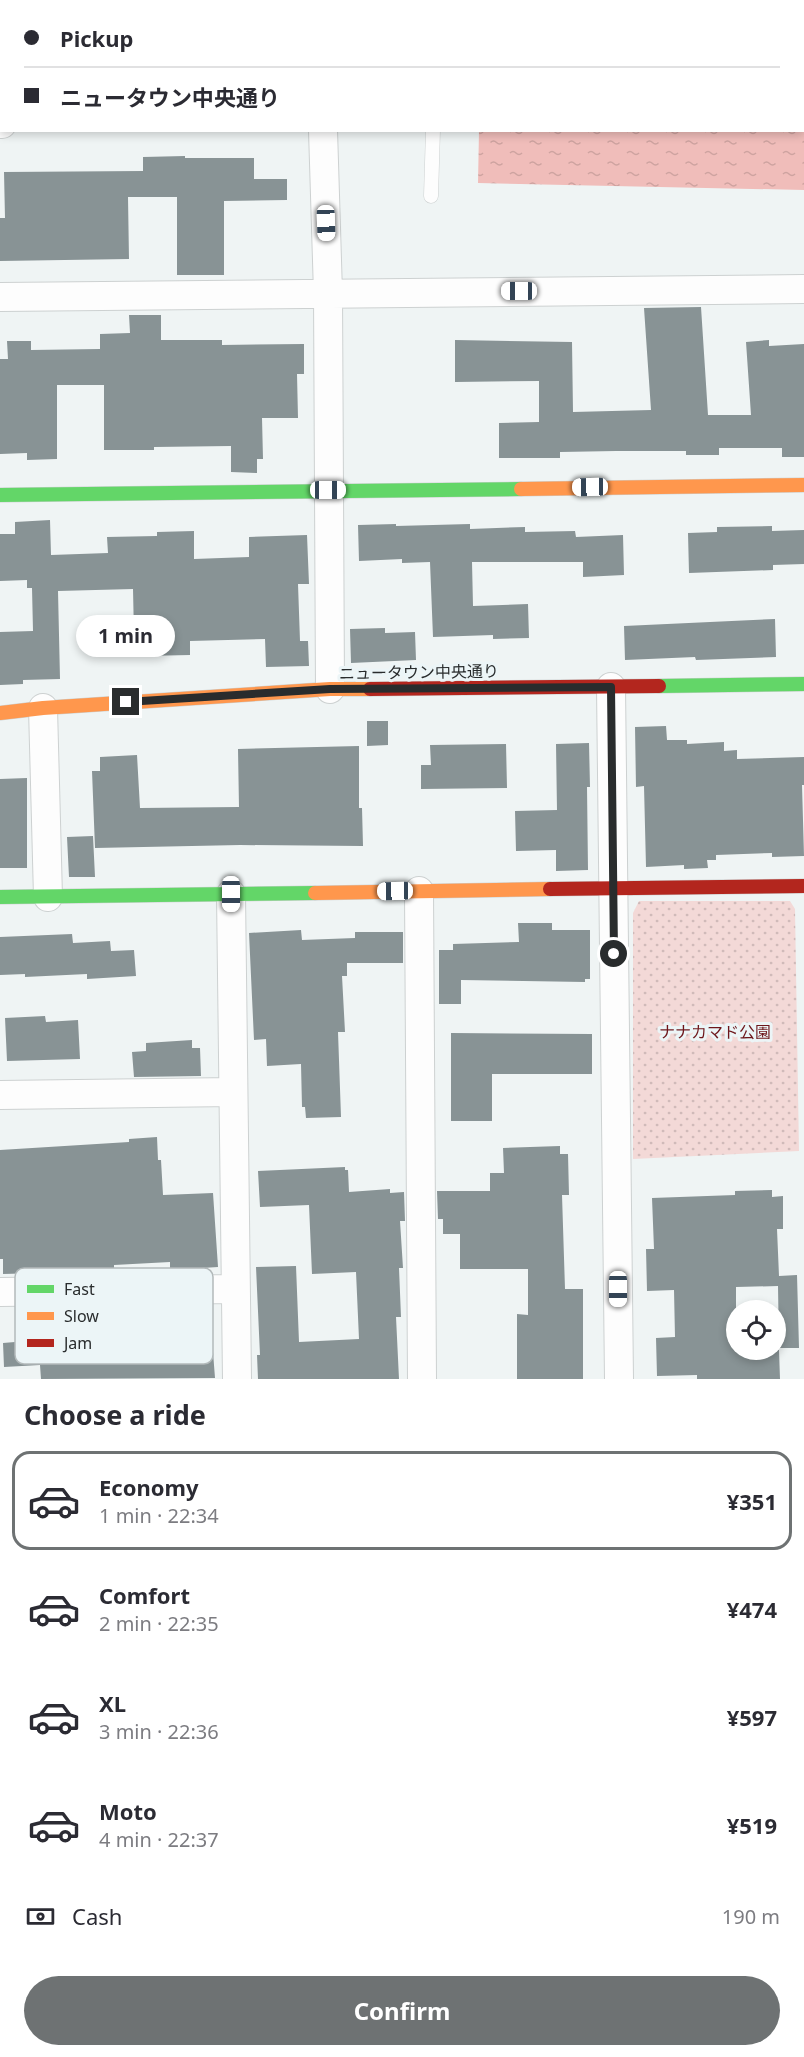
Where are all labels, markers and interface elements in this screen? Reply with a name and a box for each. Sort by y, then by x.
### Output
text: Pickup [60,23,133,53]
text: ニュータウン中央通り [60,82,280,112]
car [316,205,336,241]
car [501,282,537,300]
car [572,478,608,496]
car [310,481,346,499]
callout: 1 min [76,615,176,657]
text: 1 min [98,622,153,649]
street label: ニュータウン中央通り [339,660,499,684]
route end [112,688,139,715]
car [222,876,240,912]
car [377,882,413,900]
route start [600,940,627,967]
park label: ナナカマド公園 [659,1021,771,1043]
legend [15,1268,213,1364]
car [609,1271,627,1307]
text: Fast [64,1278,95,1300]
map controls [726,1300,786,1360]
button: locate [726,1300,786,1360]
text: Slow [64,1305,99,1327]
text: Jam [62,1332,92,1354]
text: Choose a ride [24,1396,206,1433]
text: Economy [99,1472,198,1502]
icon: car [27,1474,81,1528]
text: ¥351 [727,1486,777,1516]
text: 1 min · 22:34 [99,1502,219,1529]
text: Comfort [99,1580,190,1610]
icon: car [27,1582,81,1636]
text: ¥474 [727,1594,777,1624]
text: 2 min · 22:35 [99,1610,219,1637]
text: XL [99,1688,126,1718]
icon: car [27,1690,81,1744]
text: ¥597 [727,1702,777,1732]
text: 3 min · 22:36 [99,1718,219,1745]
text: Moto [99,1796,157,1826]
icon: car [27,1798,81,1852]
text: ¥519 [727,1810,777,1840]
text: 4 min · 22:37 [99,1826,219,1853]
icon: cash [24,1900,57,1933]
text: Cash [72,1901,122,1931]
text: 190 m [722,1903,780,1930]
button: Confirm [24,1976,780,2045]

